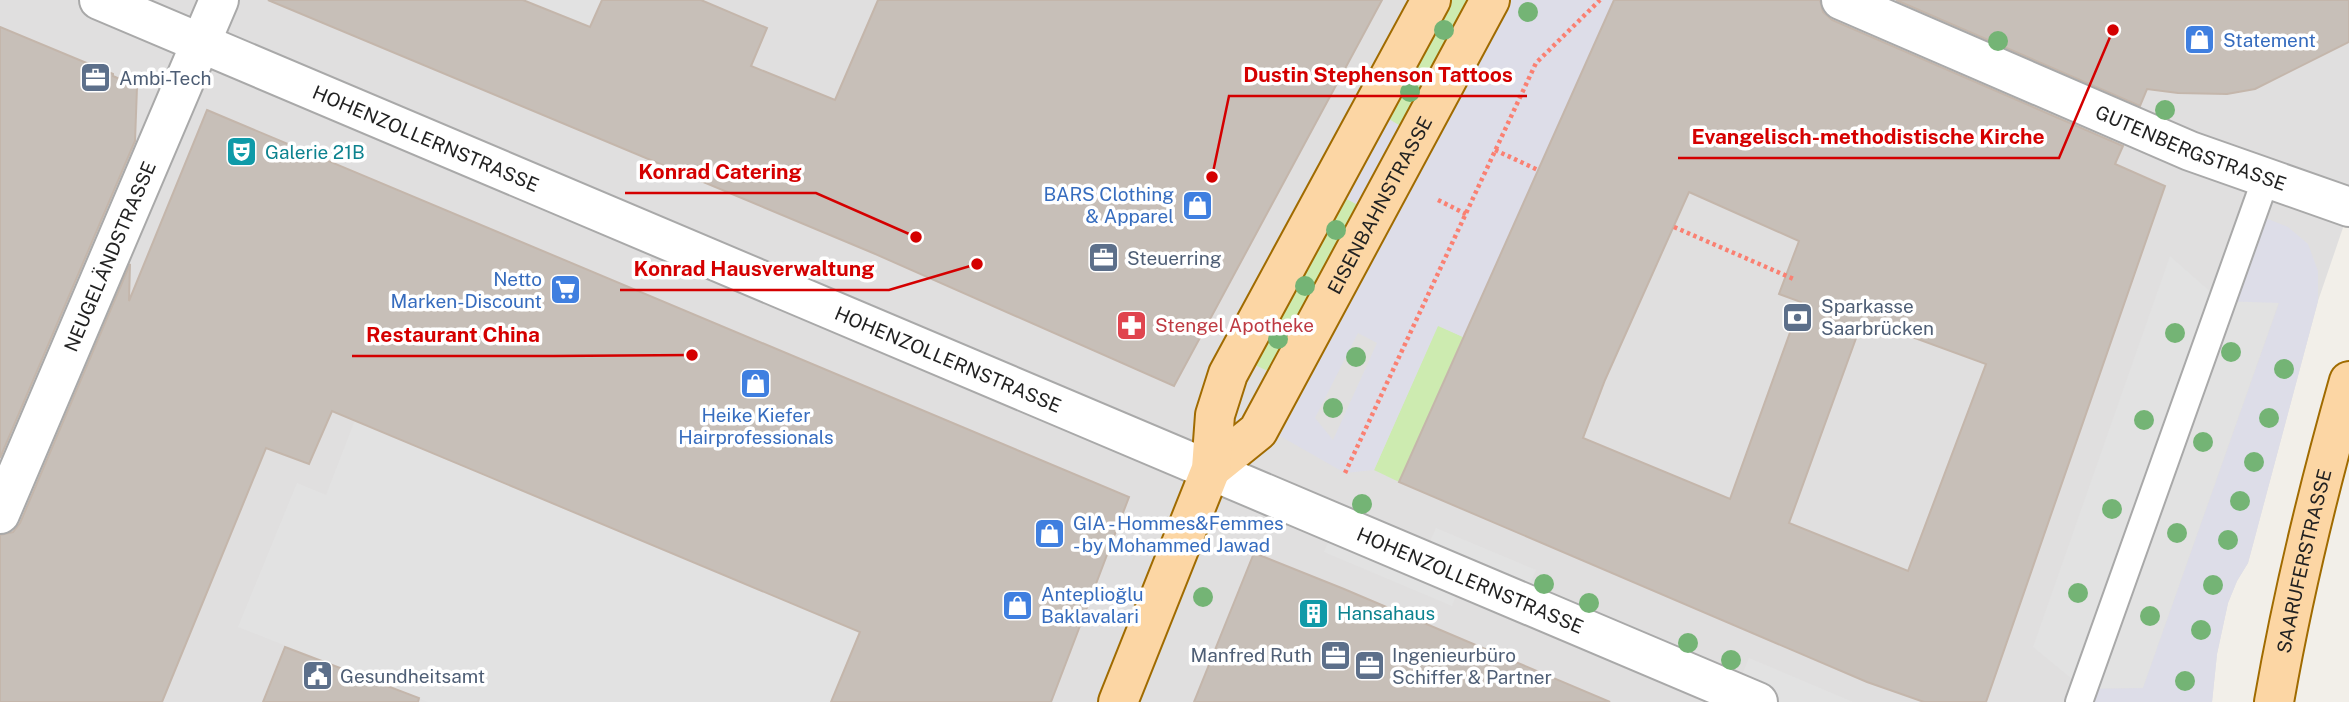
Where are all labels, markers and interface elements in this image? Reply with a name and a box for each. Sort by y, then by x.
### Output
shop icon: Statement [2183,23,2217,57]
place label: Statement [2223,29,2316,51]
callout: Dustin Stephenson Tattoos [1229,54,1527,96]
office icon: Ambi-Tech [79,61,113,95]
text: Dustin Stephenson Tattoos [1243,62,1513,87]
place label: Ambi-Tech [119,67,212,89]
street label: HOHENZOLLERNSTRASSE [309,81,542,196]
street label: GUTENBERGSTRASSE [2092,100,2289,195]
street label: EISENBAHNSTRASSE [1323,113,1436,298]
callout: Evangelisch-methodistische Kirche [1678,116,2059,158]
text: Evangelisch-methodistische Kirche [1691,124,2045,149]
theatre icon: Galerie 21B [225,135,259,169]
place label: Galerie 21B [265,141,365,163]
callout: Konrad Catering [625,151,816,193]
street label: NEUGELÄNDSTRASSE [60,158,160,355]
text: Konrad Catering [638,159,802,184]
place label: BARS Clothing & Apparel [1043,183,1174,227]
shop icon: BARS Clothing & Apparel [1180,188,1214,222]
office icon: Steuerring [1087,241,1121,275]
place label: Steuerring [1127,247,1222,269]
callout: Konrad Hausverwaltung [620,248,889,290]
text: Konrad Hausverwaltung [634,256,874,281]
place label: Netto Marken-Discount [391,268,542,312]
supermarket icon: Netto Marken-Discount [548,273,582,307]
place label: Sparkasse Saarbrücken [1821,295,1934,339]
bank icon: Sparkasse Saarbrücken [1781,300,1815,334]
street label: HOHENZOLLERNSTRASSE [832,302,1065,417]
pharmacy icon: Stengel Apotheke [1115,308,1149,342]
callout: Restaurant China [352,314,554,356]
place label: Stengel Apotheke [1155,314,1314,336]
text: Restaurant China [366,322,540,347]
shop icon: Heike Kiefer Hairprofessionals [739,367,773,401]
place label: Heike Kiefer Hairprofessionals [678,404,834,448]
street label: SAARUFERSTRASSE [2272,467,2336,655]
place label: GIA - Hommes&Femmes - by Mohammed Jawad [1073,512,1284,556]
shop icon: GIA - Hommes&Femmes - by Mohammed Jawad [1033,517,1067,551]
street label: HOHENZOLLERNSTRASSE [1354,523,1587,638]
place label: Anteplioğlu Baklavalari [1041,583,1144,627]
shop icon: Anteplioğlu Baklavalari [1001,588,1035,622]
building icon: Hansahaus [1297,596,1331,630]
place label: Hansahaus [1337,602,1435,624]
office icon: Manfred Ruth [1318,638,1352,672]
place label: Manfred Ruth [1190,644,1312,666]
place label: Ingenieurbüro Schiffer & Partner [1392,644,1552,688]
office icon: Ingenieurbüro Schiffer & Partner [1352,649,1386,683]
public building icon: Gesundheitsamt [300,659,334,693]
place label: Gesundheitsamt [340,665,485,687]

